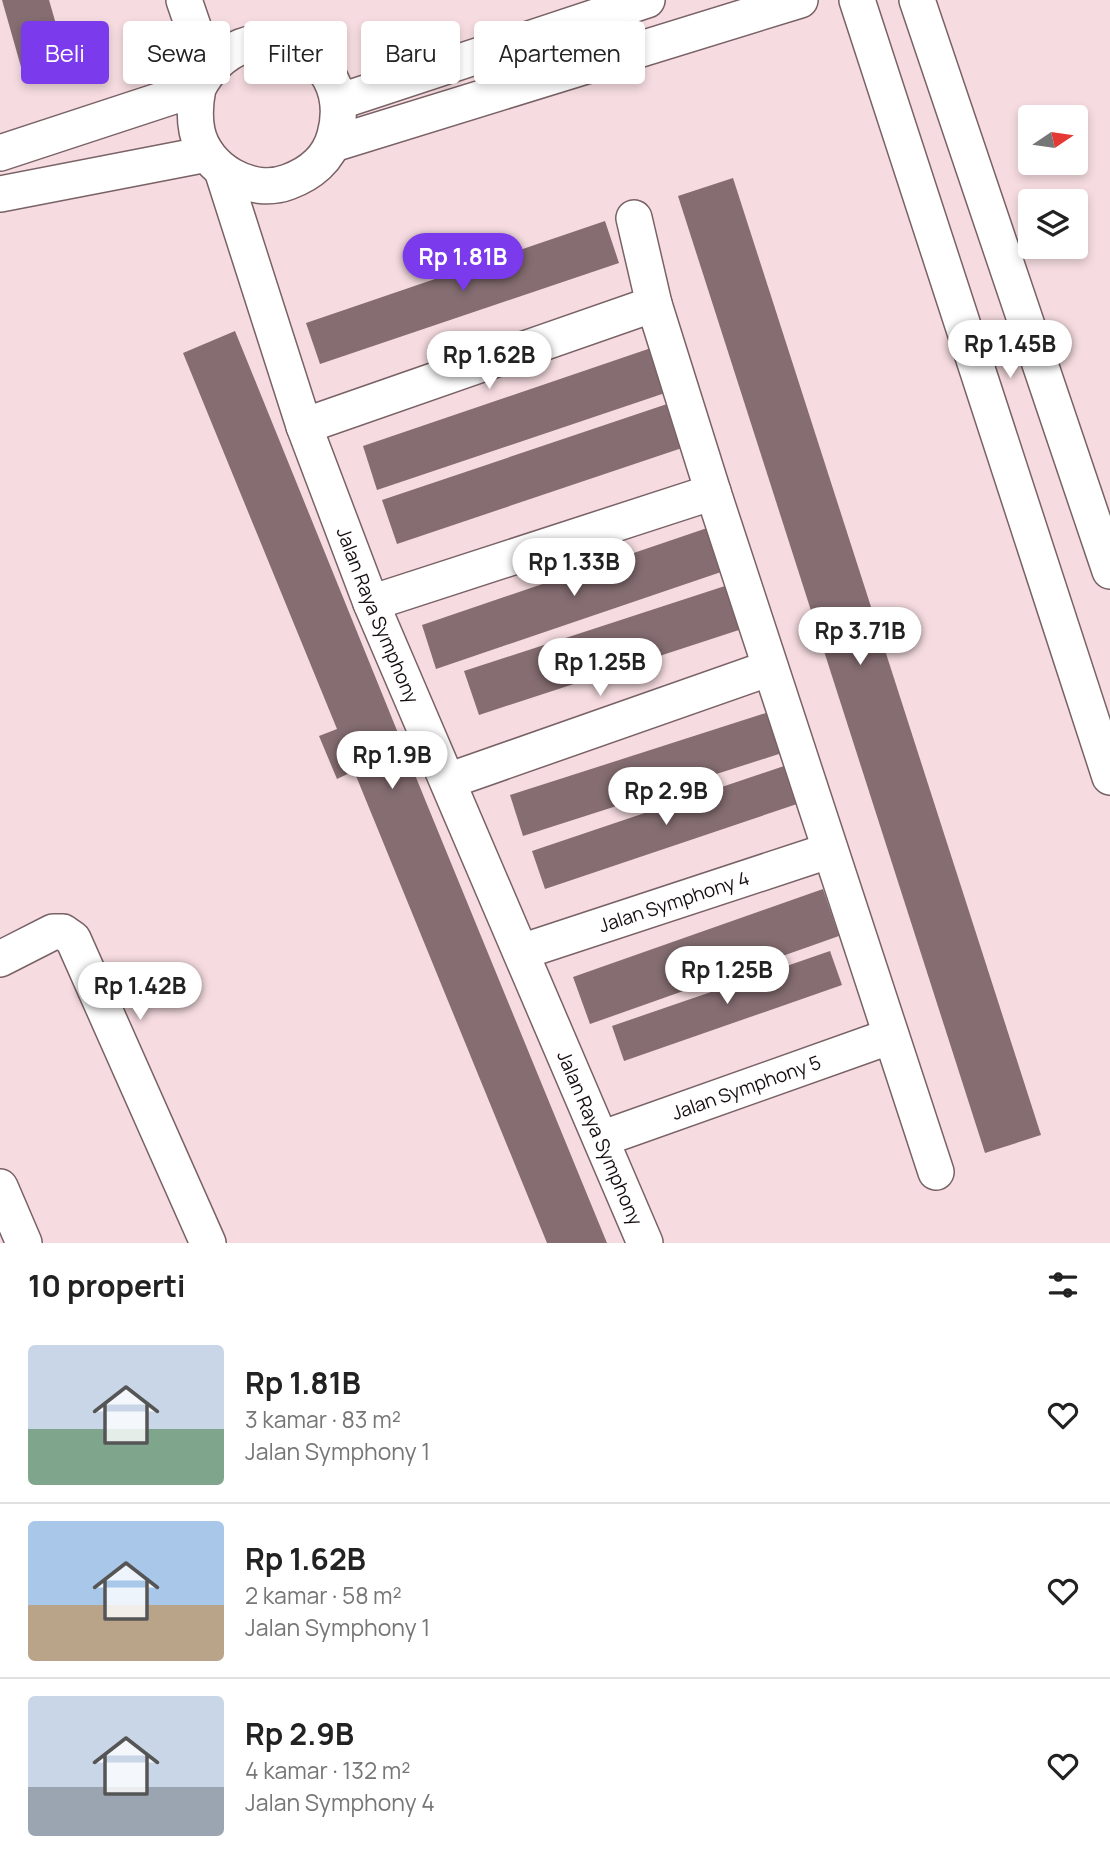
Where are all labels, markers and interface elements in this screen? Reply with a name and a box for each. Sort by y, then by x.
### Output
chip: Beli [21,21,109,84]
chip: Sewa [123,21,230,84]
chip: Filter [244,21,347,84]
chip: Baru [361,21,460,84]
chip: Apartemen [474,21,645,84]
north arrow [1018,105,1088,175]
map controls [1018,105,1088,259]
button: layers [1018,189,1088,259]
pin: Rp 1.81B [391,233,535,293]
text: Rp 1.81B [419,240,507,272]
pin: Rp 1.45B [938,320,1082,380]
text: Rp 1.45B [964,327,1056,359]
pin: Rp 1.62B [417,332,561,391]
text: Rp 1.62B [443,338,535,370]
street label: Jalan Raya Symphony [331,524,425,707]
pin: Rp 1.33B [502,538,646,598]
text: Rp 1.33B [528,545,620,577]
pin: Rp 3.71B [788,608,932,667]
text: Rp 3.71B [814,614,906,646]
pin: Rp 1.25B [528,638,672,698]
text: Rp 1.25B [554,645,646,677]
pin: Rp 1.9B [327,732,457,791]
text: Rp 1.9B [353,738,431,770]
pin: Rp 2.9B [601,768,731,827]
text: Rp 2.9B [624,774,708,806]
street label: Jalan Symphony 4 [595,865,753,939]
pin: Rp 1.25B [655,946,799,1006]
text: Rp 1.25B [681,953,773,985]
pin: Rp 1.42B [68,962,212,1022]
text: Rp 1.42B [94,969,186,1001]
street label: Jalan Raya Symphony [551,1046,649,1229]
street label: Jalan Symphony 5 [668,1049,824,1126]
text: 10 properti [28,1265,186,1306]
icon: filters [1044,1266,1082,1304]
text: Rp 1.81B [245,1362,361,1403]
icon: home [84,1373,168,1457]
icon: heart [1044,1396,1082,1434]
text: 3 kamar · 83 m² [245,1403,401,1435]
text: Jalan Symphony 1 [245,1435,430,1467]
text: Rp 1.62B [245,1538,366,1579]
icon: home [84,1549,168,1633]
icon: heart [1044,1572,1082,1610]
text: 2 kamar · 58 m² [245,1579,402,1611]
text: Jalan Symphony 1 [245,1611,430,1643]
text: Rp 2.9B [245,1713,354,1754]
icon: home [84,1724,168,1808]
icon: heart [1044,1747,1082,1785]
text: 4 kamar · 132 m² [245,1754,410,1786]
text: Jalan Symphony 4 [245,1786,435,1818]

